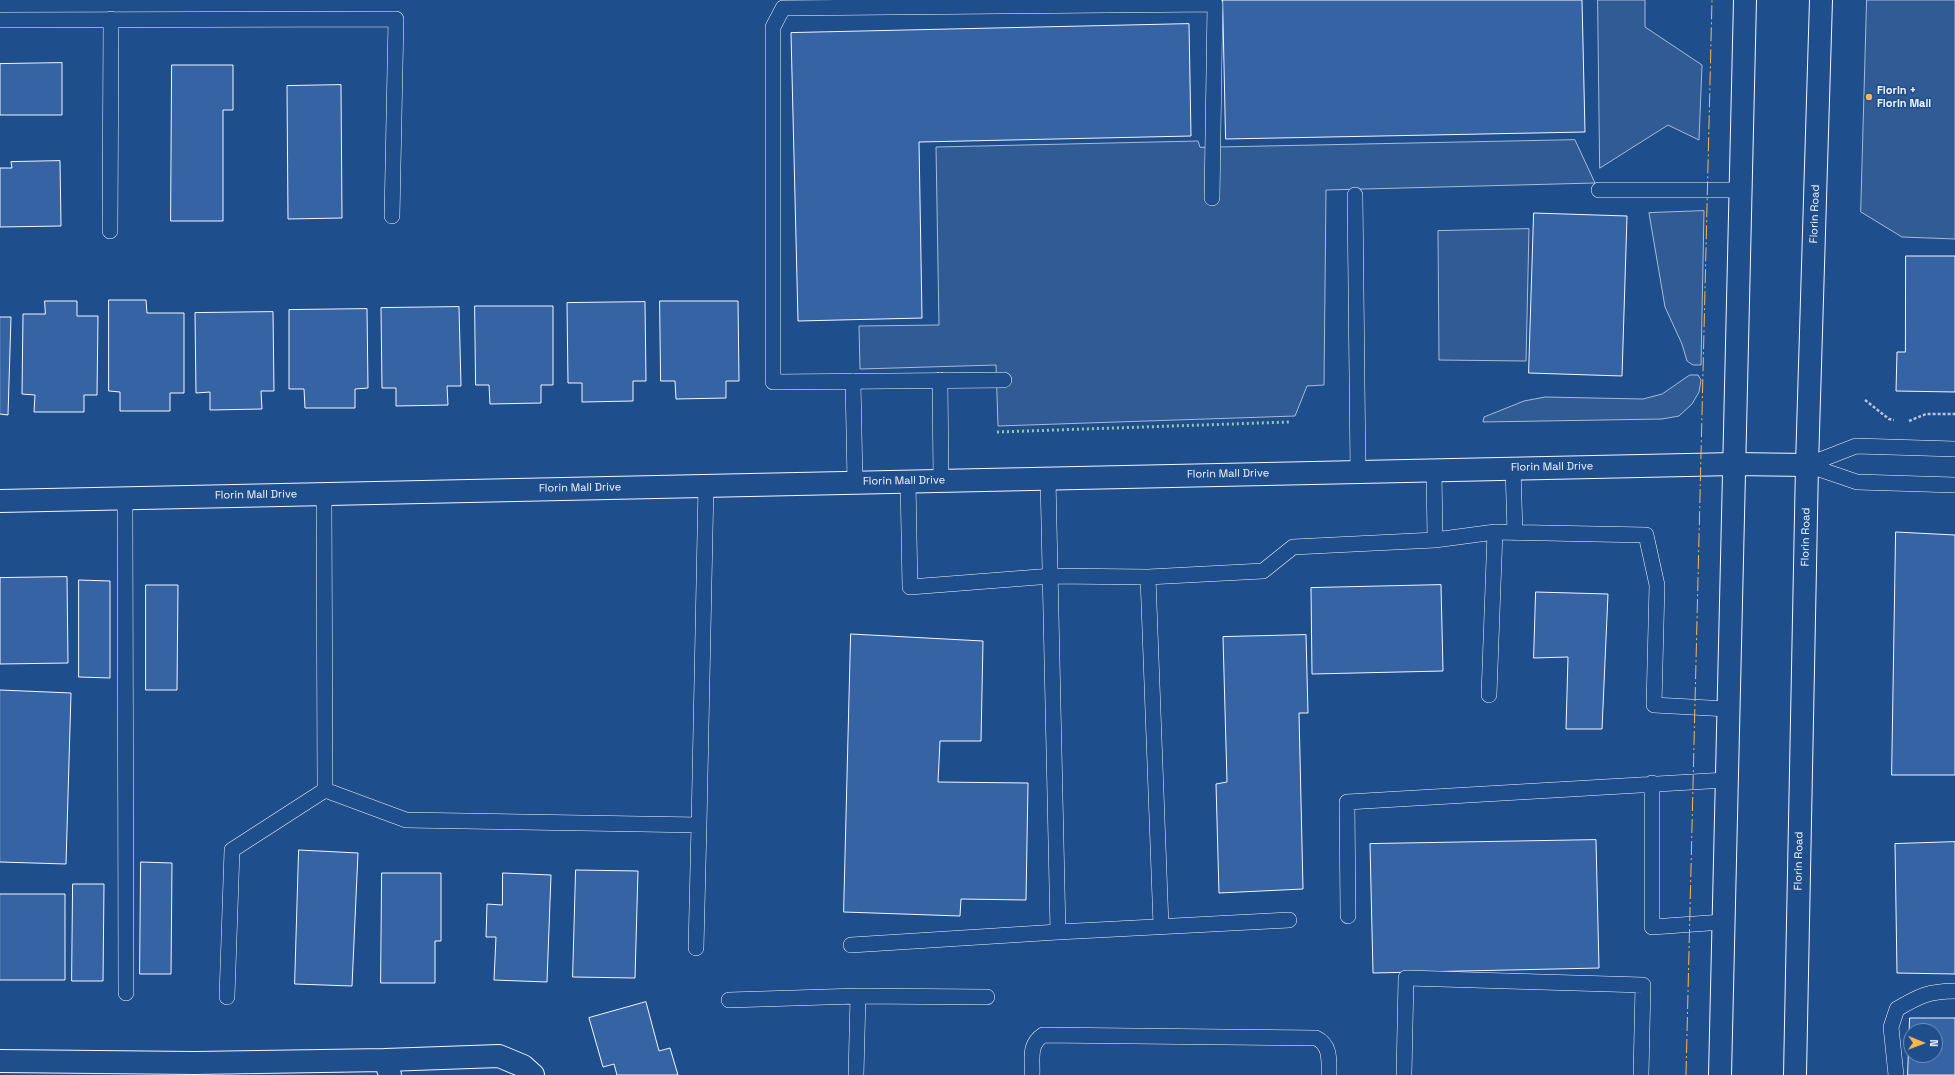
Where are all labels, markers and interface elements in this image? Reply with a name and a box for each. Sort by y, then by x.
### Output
place label: Florin + Florin Mall [1877,84,1931,110]
marker: Florin + Florin Mall [1864,92,1874,102]
street label: Florin Road [1807,184,1823,244]
street label: Florin Mall Drive [1511,460,1593,474]
street label: Florin Mall Drive [1187,467,1269,481]
street label: Florin Mall Drive [863,474,945,488]
street label: Florin Mall Drive [539,481,621,495]
street label: Florin Mall Drive [215,488,297,502]
street label: Florin Road [1799,507,1813,567]
street label: Florin Road [1792,831,1806,891]
north arrow [1903,1023,1943,1063]
text: N [1927,1039,1941,1047]

